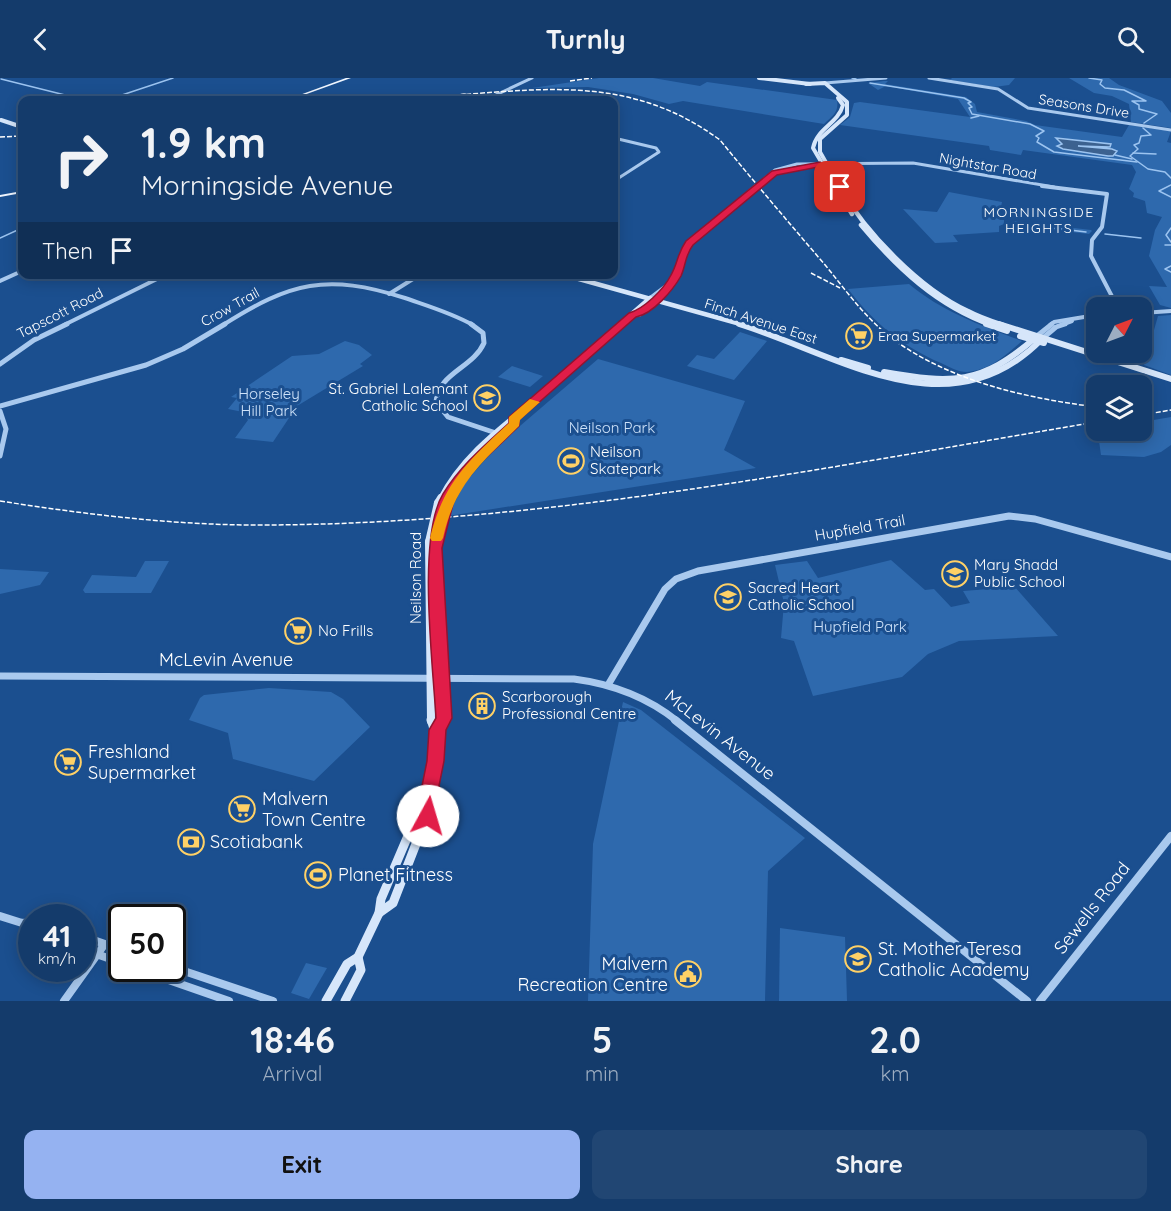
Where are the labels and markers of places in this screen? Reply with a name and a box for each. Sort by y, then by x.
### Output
pin [814,161,865,212]
supermarket icon: Eraa Supermarket [844,321,874,351]
place label: Eraa Supermarket [878,327,996,345]
place label: St. Gabriel Lalemant Catholic School [328,379,468,415]
school or university icon: St. Gabriel Lalemant Catholic School [472,383,502,413]
place label: Neilson Skatepark [590,442,661,478]
sports icon: Neilson Skatepark [556,446,586,476]
place label: Mary Shadd Public School [974,555,1065,591]
school or university icon: Mary Shadd Public School [940,559,970,589]
place label: Sacred Heart Catholic School [748,578,854,614]
school or university icon: Sacred Heart Catholic School [713,582,743,612]
supermarket icon: No Frills [283,616,313,646]
place label: No Frills [318,621,373,640]
place label: Scarborough Professional Centre [502,687,636,723]
building icon: Scarborough Professional Centre [467,691,497,721]
place label: Freshland Supermarket [88,740,196,784]
supermarket icon: Freshland Supermarket [53,747,83,777]
place label: Malvern Town Centre [262,787,366,831]
supermarket icon: Malvern Town Centre [227,794,257,824]
bank icon: Scotiabank [176,827,206,857]
place label: Scotiabank [210,830,303,853]
sports icon: Planet Fitness [303,860,333,890]
place label: Planet Fitness [338,863,453,886]
place label: St. Mother Teresa Catholic Academy [878,937,1030,981]
school or university icon: St. Mother Teresa Catholic Academy [843,944,873,974]
place label: Malvern Recreation Centre [518,952,668,996]
public building icon: Malvern Recreation Centre [673,959,703,989]

